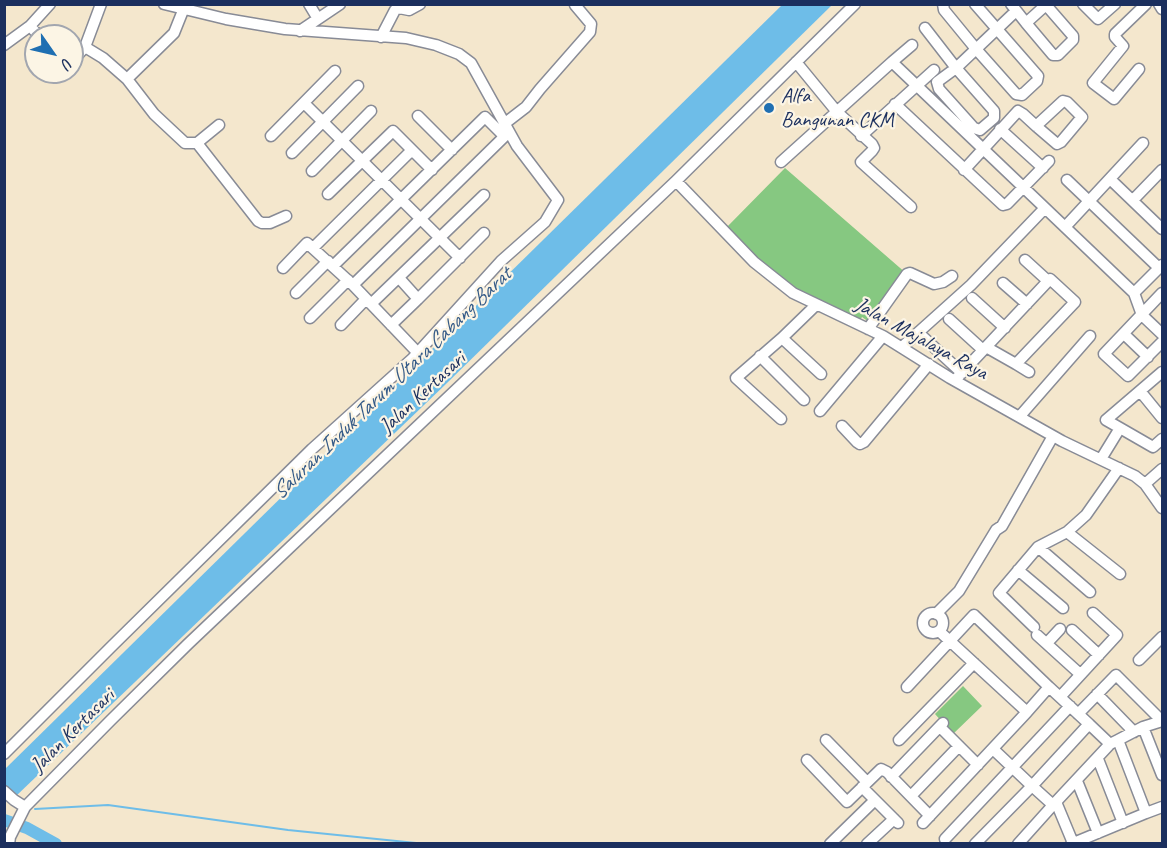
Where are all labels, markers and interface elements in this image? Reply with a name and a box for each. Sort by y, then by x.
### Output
north arrow [24,24,84,84]
text: U [57,54,78,72]
place label: Alfa Bangunan CKM [781,83,894,133]
marker: Alfa Bangunan CKM [762,101,776,115]
water label: Saluran Induk Tarum Utara Cabang Barat [267,263,517,505]
street label: Jalan Majalaya Raya [850,292,992,386]
street label: Jalan Kertasari [375,347,471,439]
street label: Jalan Kertasari [26,684,120,778]

